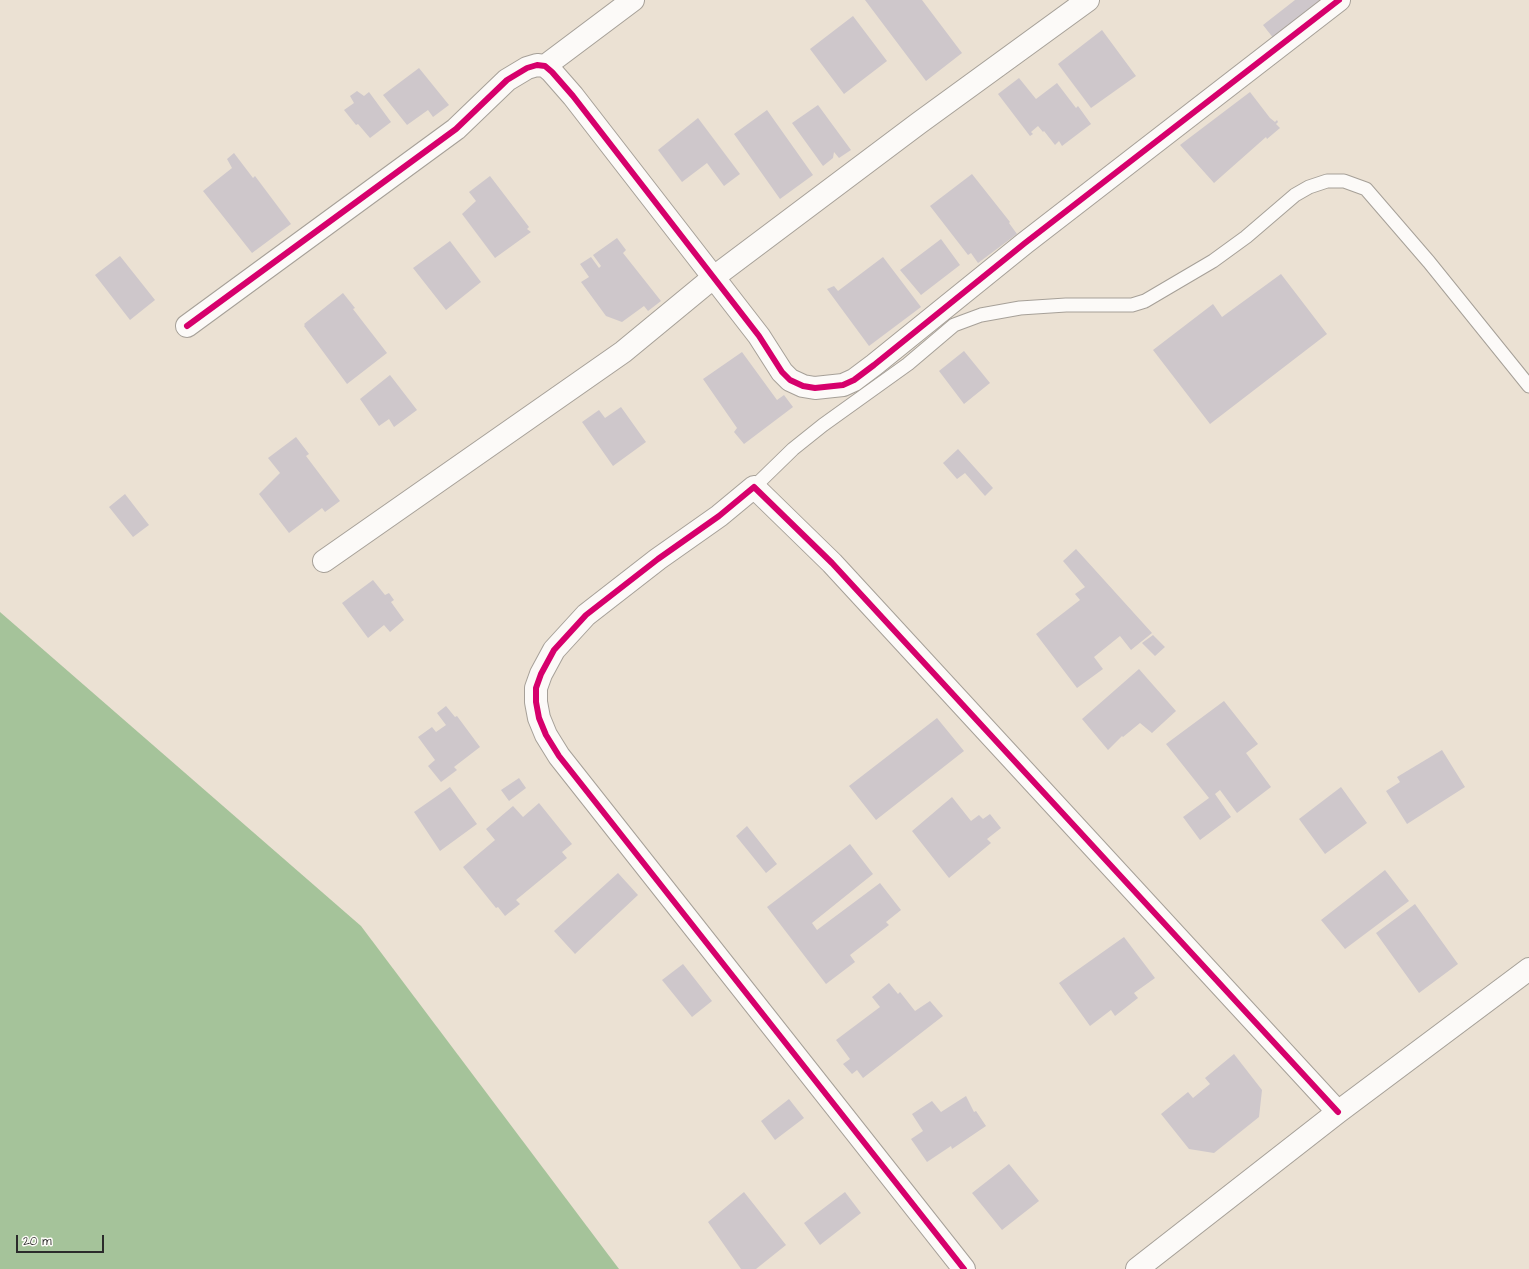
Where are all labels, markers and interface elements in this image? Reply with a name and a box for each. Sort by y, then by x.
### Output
scale bar [18,1227,106,1253]
text: 20 m [23,1233,52,1250]

